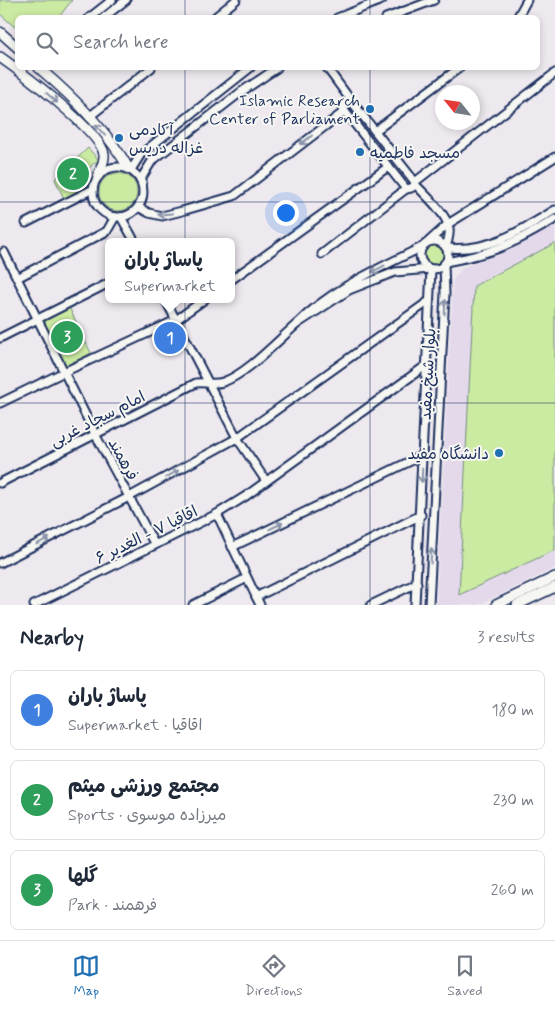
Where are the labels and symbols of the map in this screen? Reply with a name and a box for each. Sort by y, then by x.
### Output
north arrow [435,85,480,130]
place label: Islamic Research Center of Parliament [209,91,360,130]
one-way arrow [46,92,59,103]
marker: Islamic Research Center of Parliament [364,103,376,115]
place label: آکادمی غزاله دریس [129,120,203,159]
one-way arrow [94,123,106,136]
marker: آکادمی غزاله دریس [113,132,125,144]
one-way arrow [300,135,313,146]
place label: مسجد فاطمیه [370,143,460,164]
marker: مسجد فاطمیه [354,146,366,158]
pin: 2 [57,155,89,193]
your location [273,200,299,226]
one-way arrow [158,209,174,218]
one-way arrow [371,264,386,274]
one-way arrow [440,299,449,315]
pin: 3 [51,318,83,356]
pin: 1 [154,319,186,357]
street label: بلوار شیخ مفید [416,328,441,421]
street label: امام سجاد غربی [46,386,149,453]
street label: فرهمند [103,435,143,485]
place label: دانشگاه مفید [408,444,489,465]
marker: دانشگاه مفید [493,447,505,459]
one-way arrow [418,467,427,483]
one-way arrow [164,469,179,478]
street label: اقاقیا ۷ - الغدیر ۶ [92,501,202,569]
one-way arrow [268,521,283,530]
one-way arrow [36,536,51,546]
one-way arrow [427,549,436,565]

